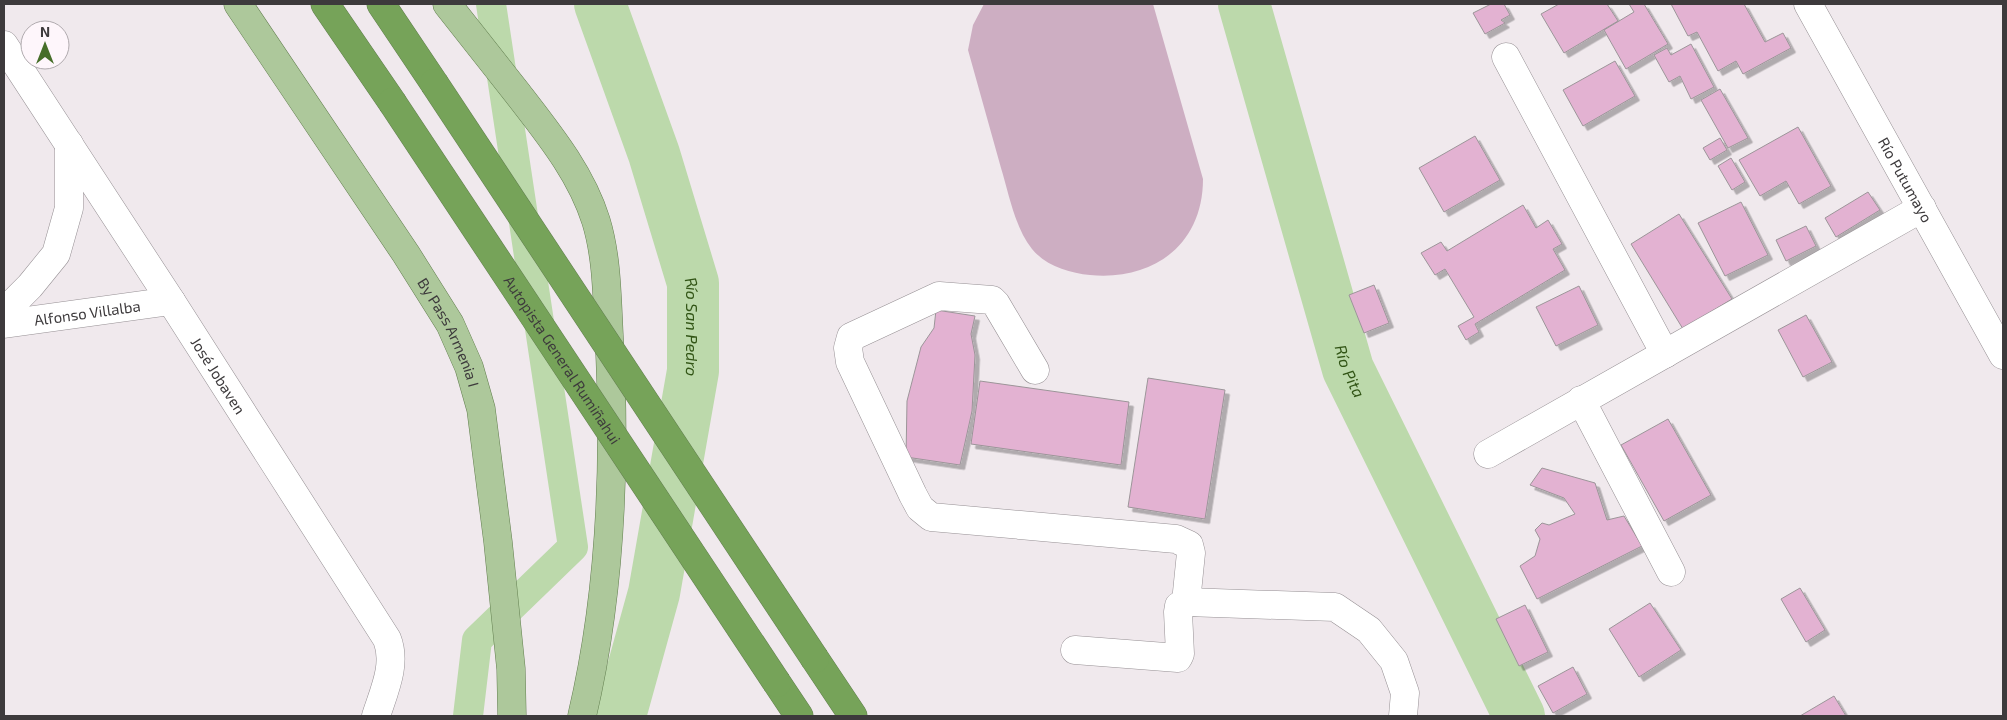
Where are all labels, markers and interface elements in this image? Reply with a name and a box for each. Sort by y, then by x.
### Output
north arrow [20,20,70,70]
text: N [40,23,50,40]
street label: Río Putumayo [1875,134,1936,225]
street label: Autopista General Rumiñahui [500,272,625,447]
street label: By Pass Armenia I [414,274,483,389]
water label: Río San Pedro [682,274,703,378]
street label: Alfonso Villalba [33,296,141,329]
street label: José Jobaven [187,334,250,417]
water label: Río Pita [1332,342,1370,400]

